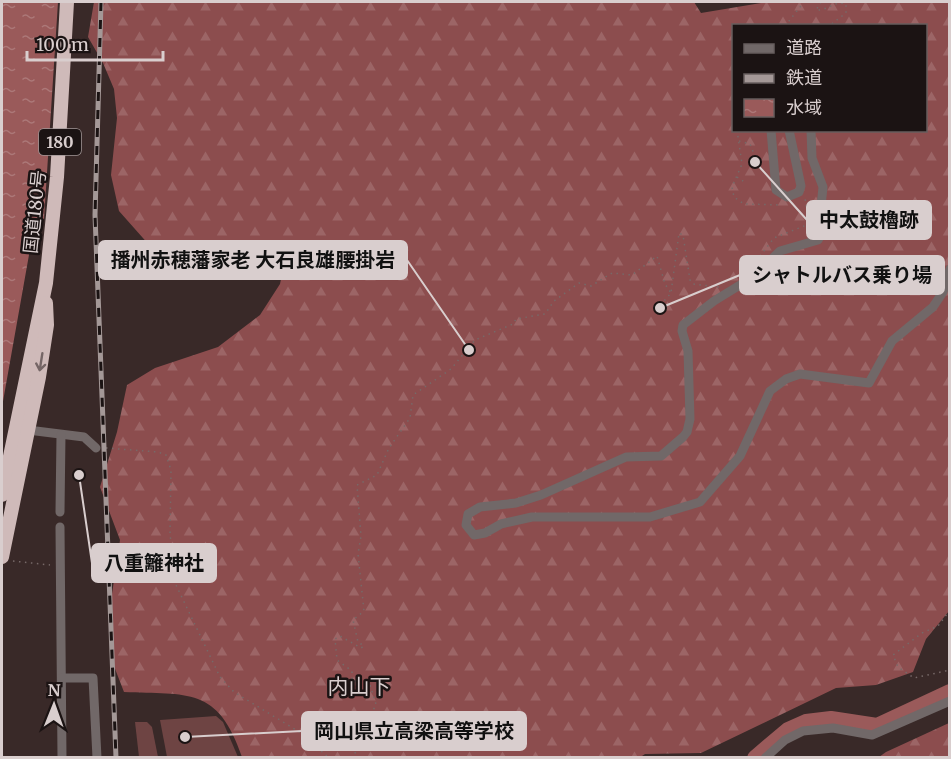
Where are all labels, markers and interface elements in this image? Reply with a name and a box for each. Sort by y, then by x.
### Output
scale bar [27,24,164,62]
legend [732,24,927,132]
text: 100 m [36,33,89,56]
text: 道路 [786,36,822,59]
text: 鉄道 [786,66,822,89]
text: 水域 [786,96,822,119]
road number: 180 [39,129,81,155]
street label: 国道180号 [19,169,50,255]
callout: 中太鼓櫓跡 [807,201,931,239]
text: 中太鼓櫓跡 [819,207,919,232]
callout: 播州赤穂藩家老 大石良雄腰掛岩 [99,241,407,279]
text: 播州赤穂藩家老 大石良雄腰掛岩 [111,247,395,272]
callout: シャトルバス乗り場 [740,256,944,294]
text: シャトルバス乗り場 [752,262,932,287]
one-way arrow [36,351,47,371]
callout: 八重籬神社 [92,544,216,582]
text: 八重籬神社 [104,550,204,575]
district label: 内山下 [328,673,391,700]
north arrow [24,675,84,735]
text: N [48,680,61,700]
callout: 岡山県立高梁高等学校 [302,712,526,750]
text: 岡山県立高梁高等学校 [314,718,514,743]

